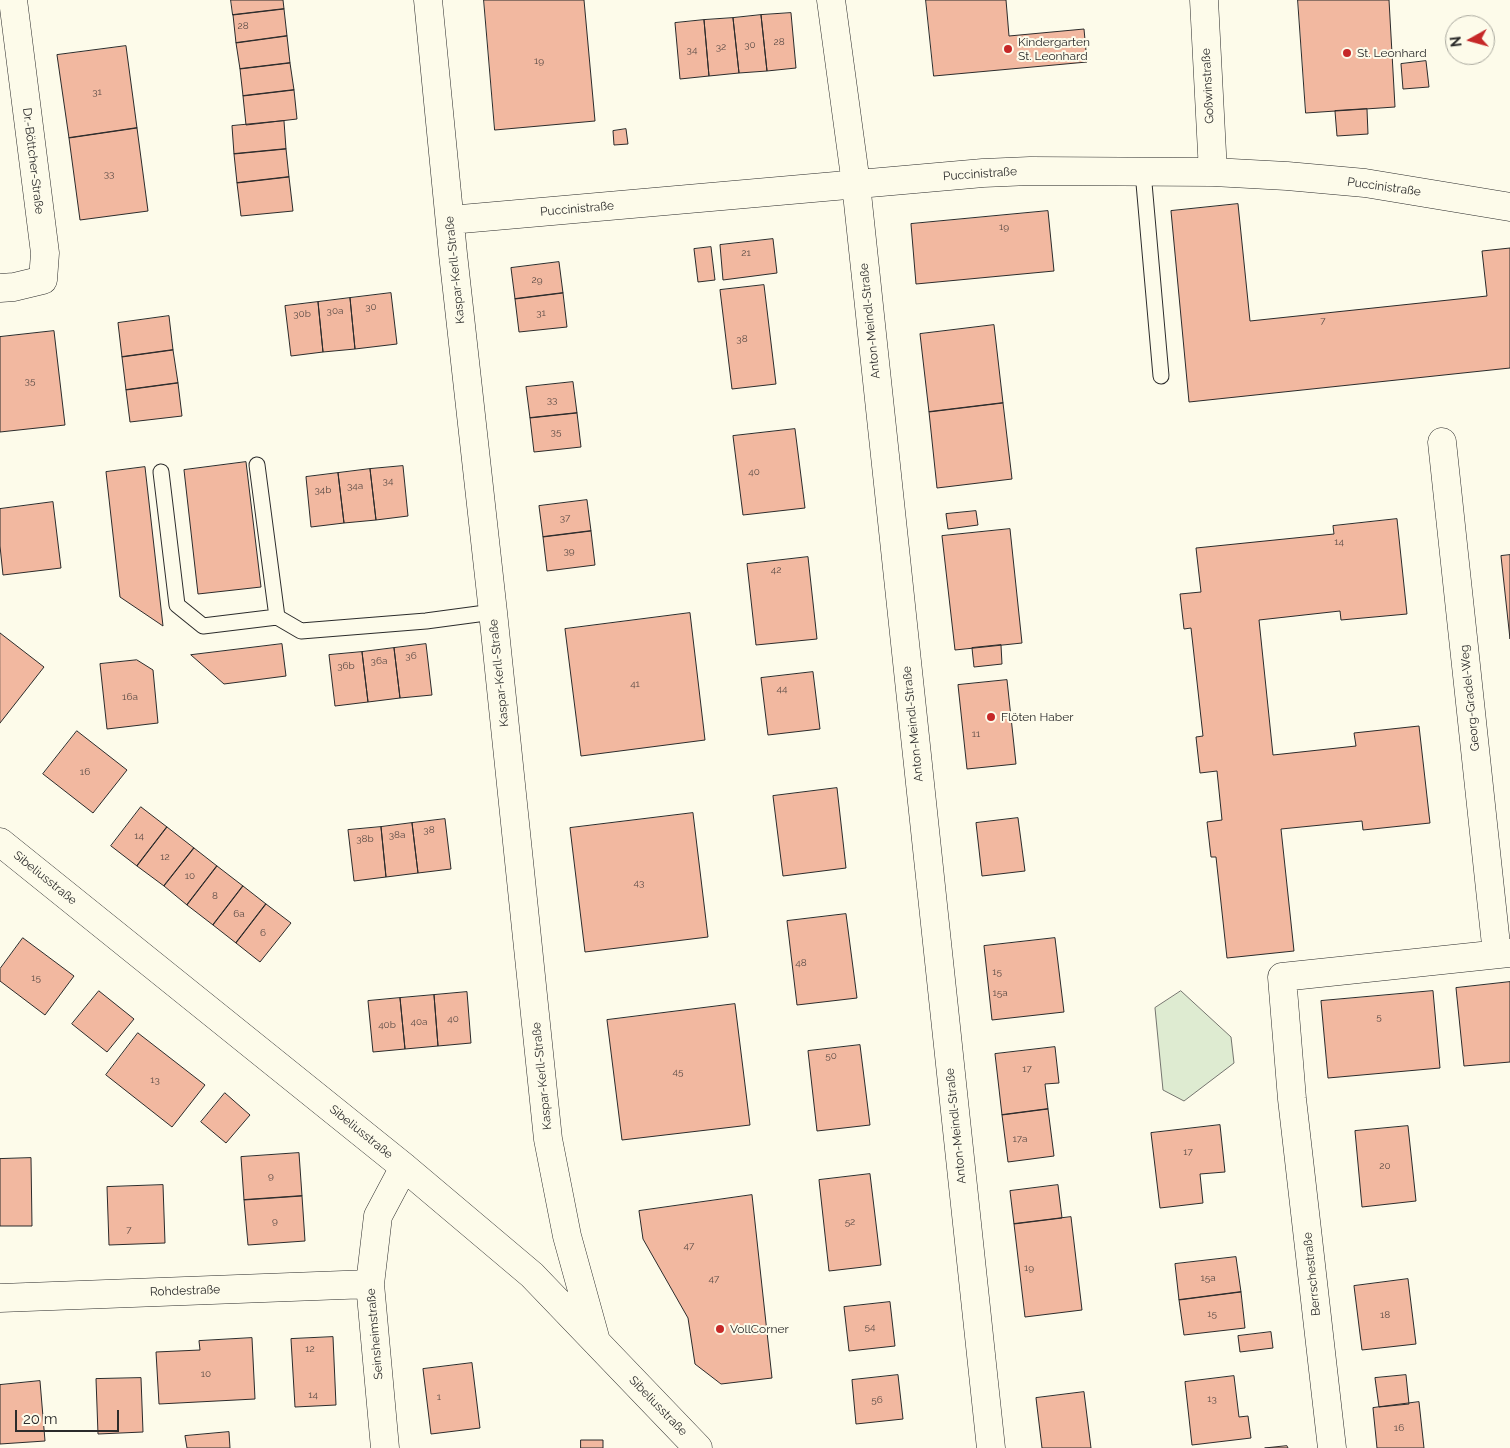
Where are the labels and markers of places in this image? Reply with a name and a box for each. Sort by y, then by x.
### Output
place label: Kindergarten St. Leonhard [1018,35,1090,63]
marker: Kindergarten St. Leonhard [1002,43,1014,55]
place label: St. Leonhard [1357,46,1427,60]
marker: St. Leonhard [1341,47,1353,59]
place label: Flöten Haber [1001,710,1073,724]
marker: Flöten Haber [985,711,997,723]
place label: VollCorner [730,1322,789,1336]
marker: VollCorner [714,1323,726,1335]

